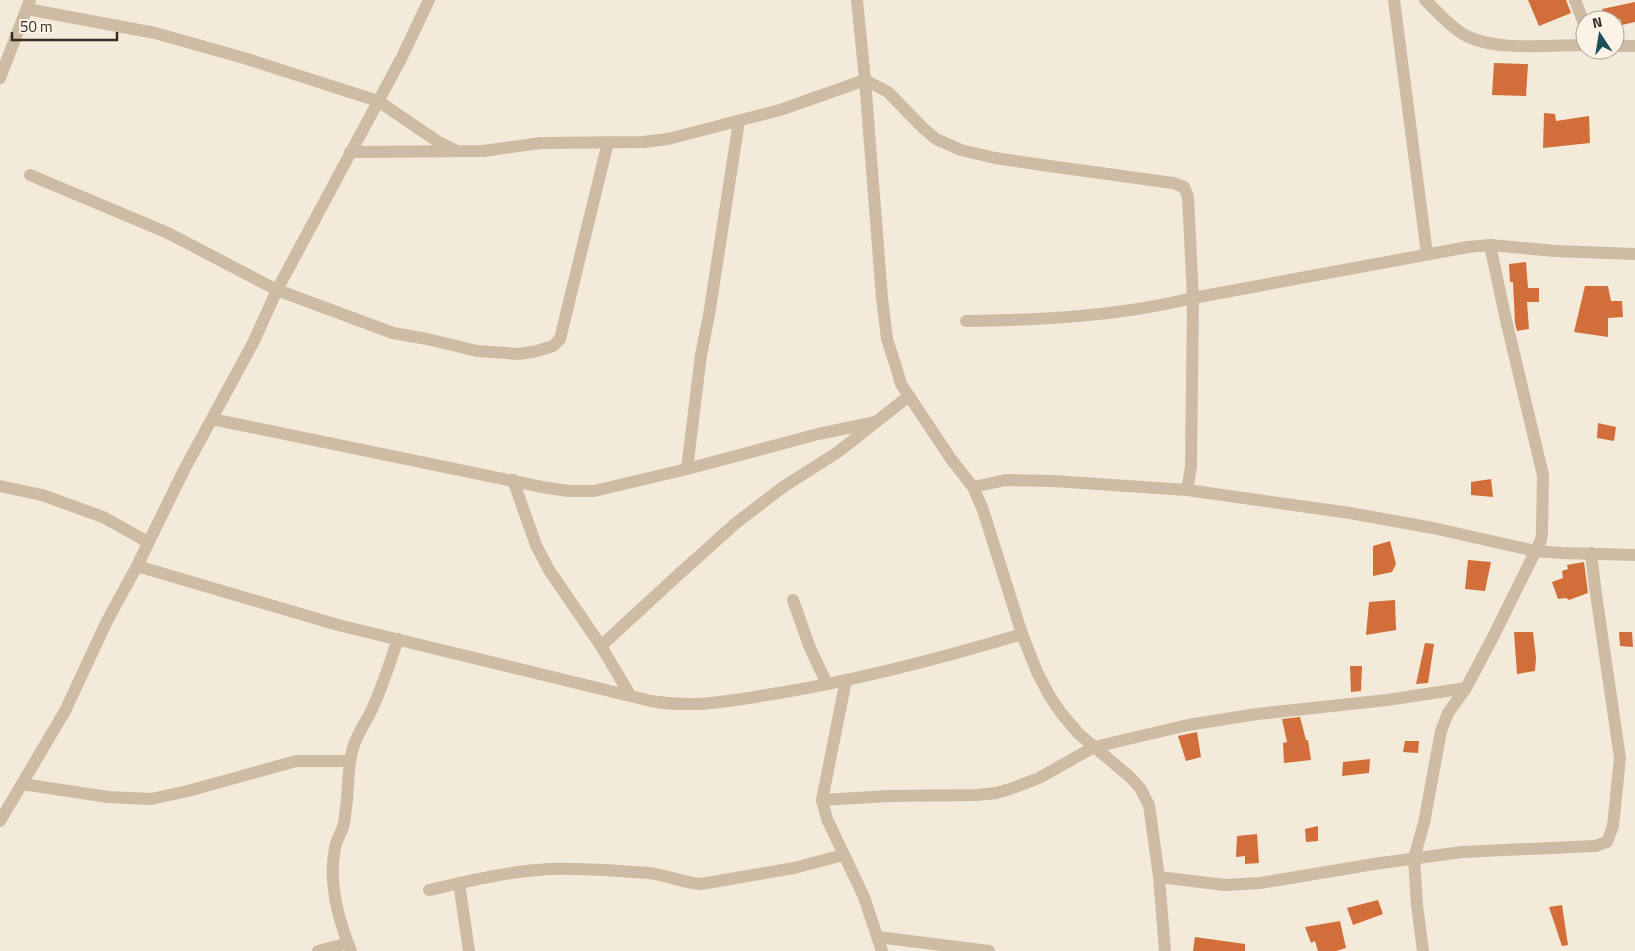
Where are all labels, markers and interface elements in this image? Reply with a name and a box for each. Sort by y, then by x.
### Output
scale bar [12,10,118,42]
north arrow [1575,10,1625,60]
text: N [1590,11,1604,33]
text: 50 m [20,15,53,38]

